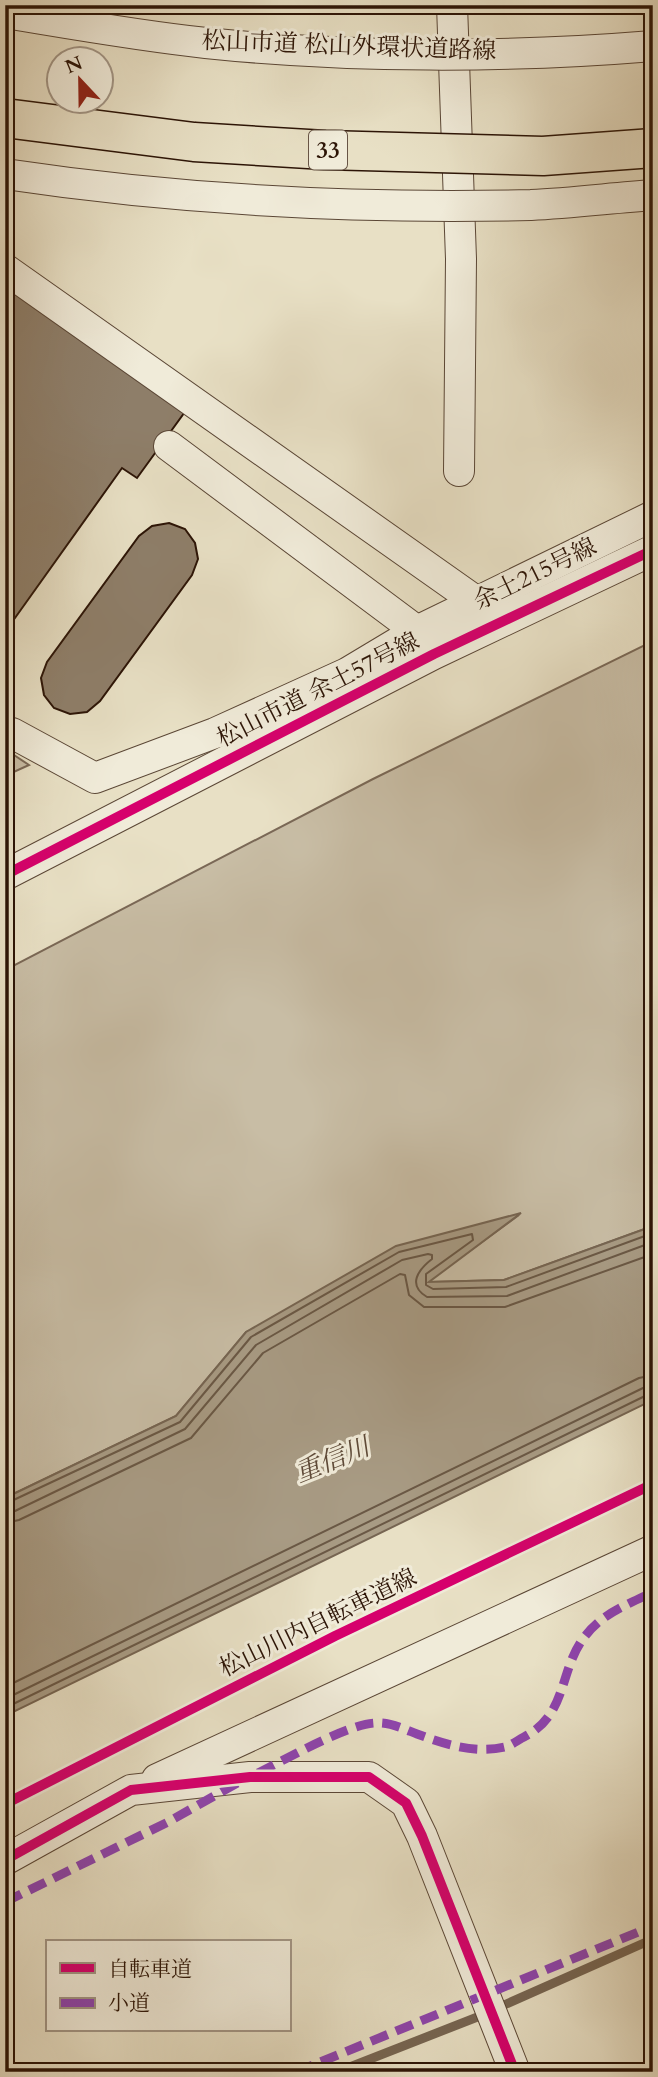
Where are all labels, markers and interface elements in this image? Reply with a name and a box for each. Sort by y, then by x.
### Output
street label: 松山市道 松山外環状道路線 [201,24,497,68]
north arrow [46,46,116,116]
text: N [61,50,87,80]
road number: 33 [309,130,347,169]
street label: 余土215号線 [468,530,602,618]
street label: 松山市道 余土57号線 [211,625,425,755]
water label: 重信川 [289,1428,377,1491]
street label: 松山川内自転車道線 [214,1561,422,1685]
legend [46,1940,290,2032]
text: 自転車道 [108,1955,192,1984]
text: 小道 [108,1989,150,2018]

